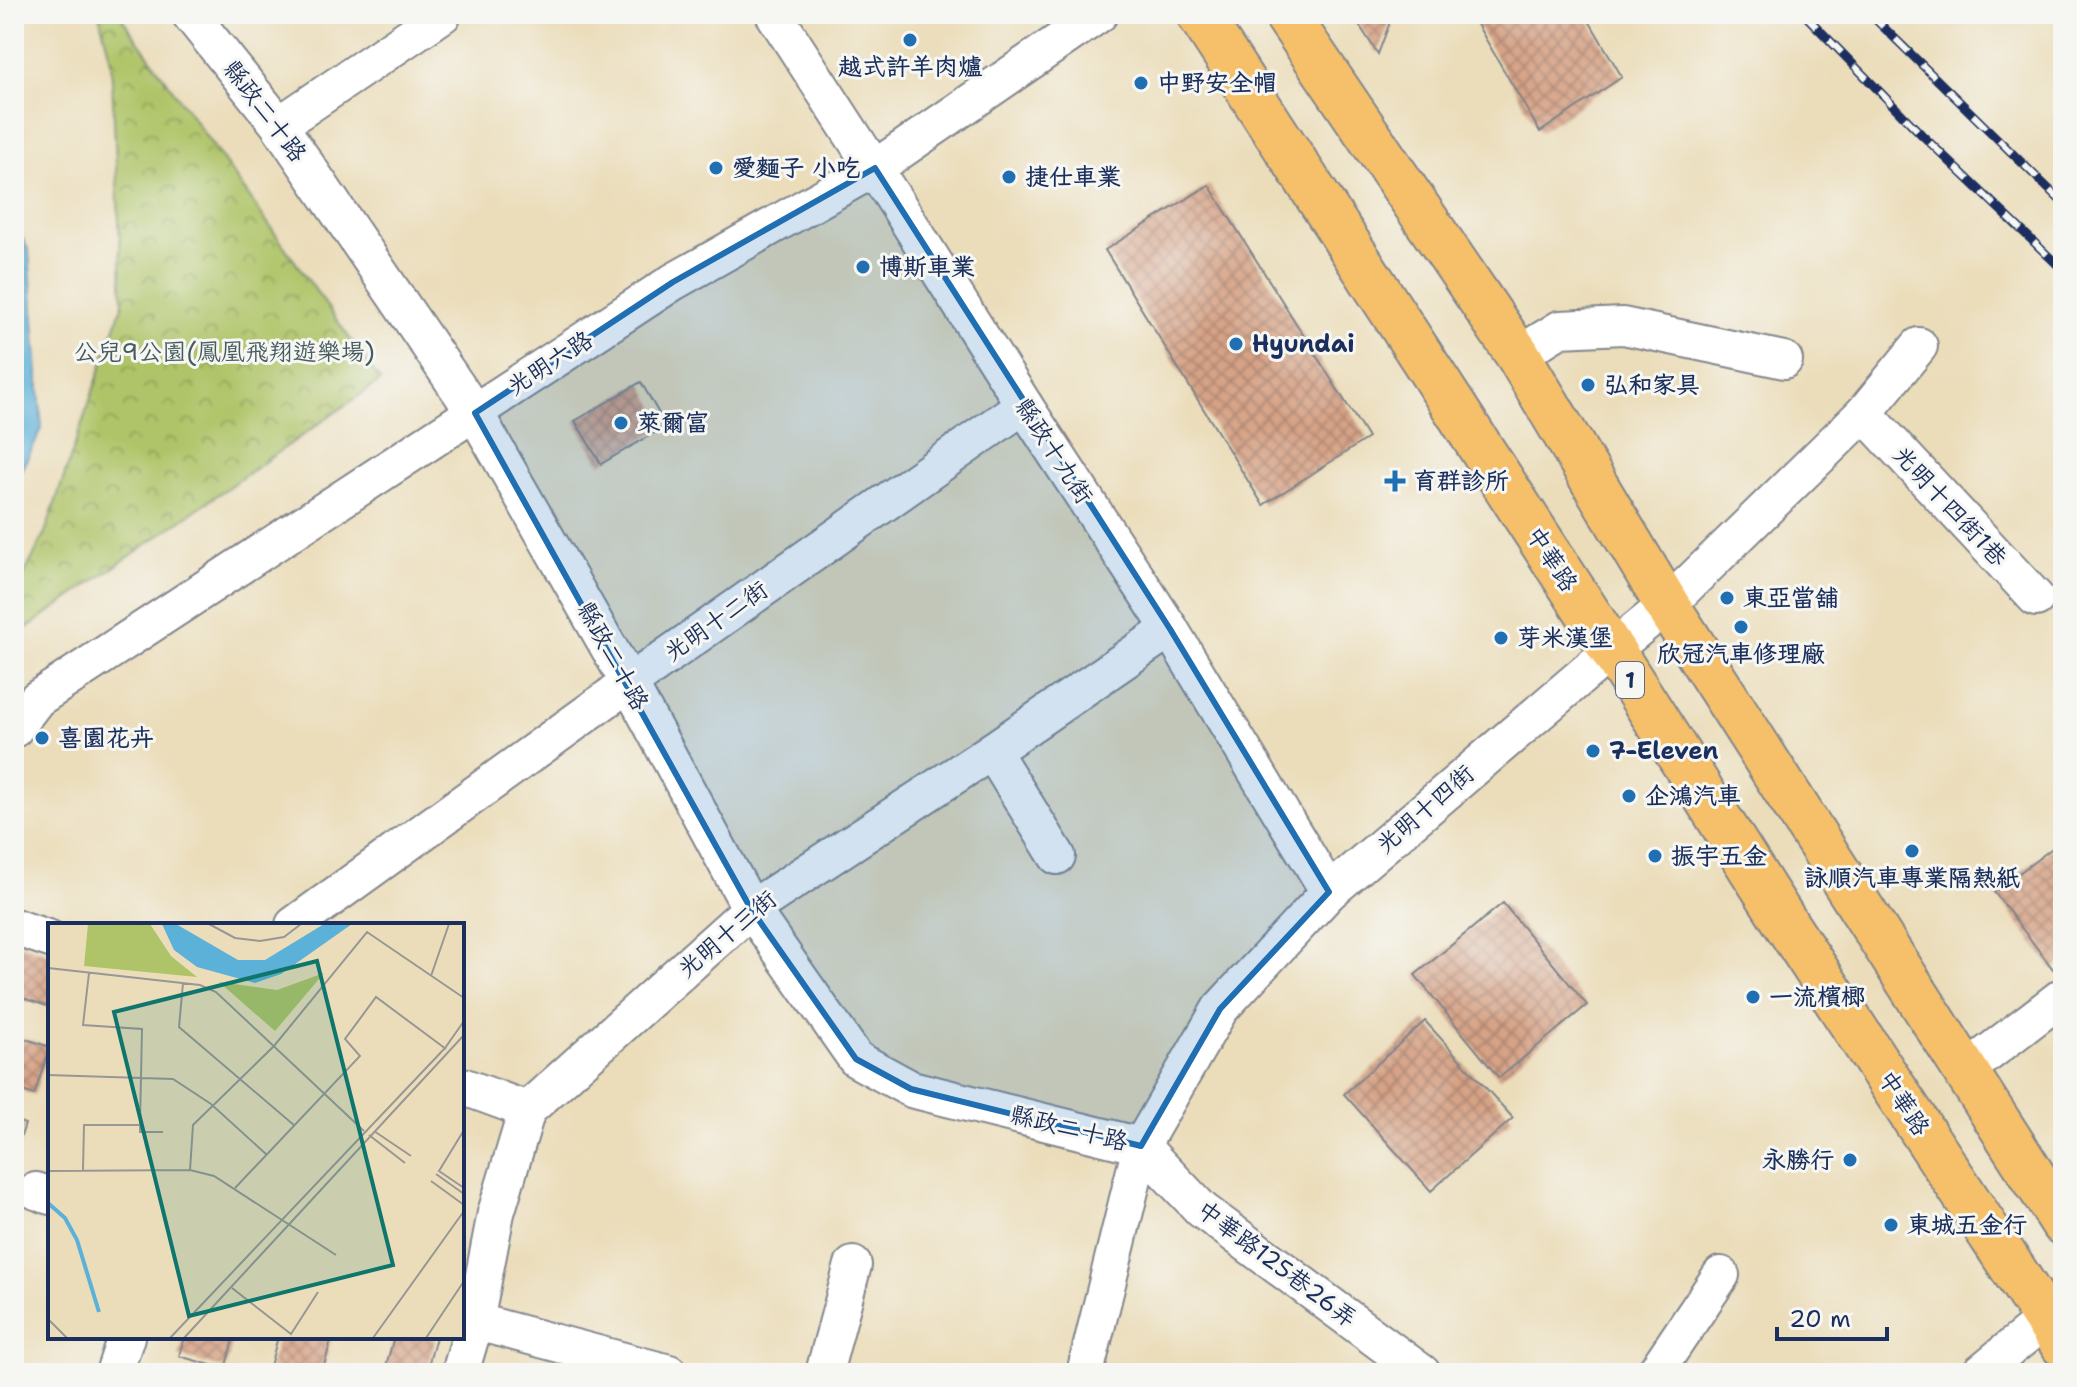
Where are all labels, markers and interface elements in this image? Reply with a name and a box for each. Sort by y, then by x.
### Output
marker: 越式許羊肉爐 [901,31,919,49]
place label: 越式許羊肉爐 [838,51,983,83]
street label: 縣政二十路 [216,53,314,169]
place label: 中野安全帽 [1157,67,1277,99]
marker: 中野安全帽 [1132,74,1150,92]
place label: 愛麵子 小吃 [732,152,860,184]
marker: 愛麵子 小吃 [707,159,725,177]
place label: 捷仕車業 [1025,161,1121,193]
marker: 捷仕車業 [1000,168,1018,186]
place label: 博斯車業 [879,251,975,283]
marker: 博斯車業 [854,258,872,276]
street label: 光明六路 [501,323,599,403]
place label: Hyundai [1252,328,1355,360]
marker: Hyundai [1227,335,1245,353]
park label: 公兒9公園(鳳凰飛翔遊樂場) [73,336,375,368]
place label: 弘和家具 [1604,369,1700,401]
marker: 弘和家具 [1579,376,1597,394]
street label: 縣政十九街 [1008,392,1100,510]
place label: 萊爾富 [637,407,709,439]
marker: 萊爾富 [612,414,630,432]
street label: 光明十四街1巷 [1886,439,2014,573]
place label: 育群診所 [1413,465,1509,497]
marker: 育群診所 [1384,470,1406,492]
street label: 中華路 [1519,520,1585,598]
street label: 光明十二街 [658,573,774,669]
place label: 東亞當舖 [1743,582,1839,614]
marker: 東亞當舖 [1718,589,1736,607]
street label: 縣政二十路 [570,596,656,716]
marker: 欣冠汽車修理廠 [1732,618,1750,636]
place label: 芽米漢堡 [1517,622,1613,654]
marker: 芽米漢堡 [1492,629,1510,647]
place label: 欣冠汽車修理廠 [1657,638,1825,670]
road number: 1 [1616,662,1644,698]
place label: 喜園花卉 [58,722,154,754]
marker: 喜園花卉 [33,729,51,747]
place label: 7-Eleven [1609,735,1719,767]
marker: 7-Eleven [1584,742,1602,760]
street label: 光明十四街 [1369,758,1481,860]
place label: 企鴻汽車 [1645,780,1741,812]
marker: 企鴻汽車 [1620,787,1638,805]
place label: 振宇五金 [1671,840,1767,872]
marker: 詠順汽車專業隔熱紙 [1903,842,1921,860]
marker: 振宇五金 [1646,847,1664,865]
place label: 詠順汽車專業隔熱紙 [1804,862,2020,894]
street label: 光明十三街 [671,883,783,985]
inset map [48,923,464,1339]
place label: 一流檳榔 [1769,981,1865,1013]
marker: 一流檳榔 [1744,988,1762,1006]
street label: 中華路 [1871,1064,1937,1142]
street label: 縣政二十路 [1007,1098,1131,1158]
place label: 永勝行 [1762,1144,1834,1176]
marker: 永勝行 [1841,1151,1859,1169]
street label: 中華路125巷26弄 [1191,1193,1363,1335]
place label: 東城五金行 [1907,1209,2027,1241]
marker: 東城五金行 [1882,1216,1900,1234]
scale bar [1777,1291,1887,1341]
text: 20 m [1789,1303,1851,1335]

